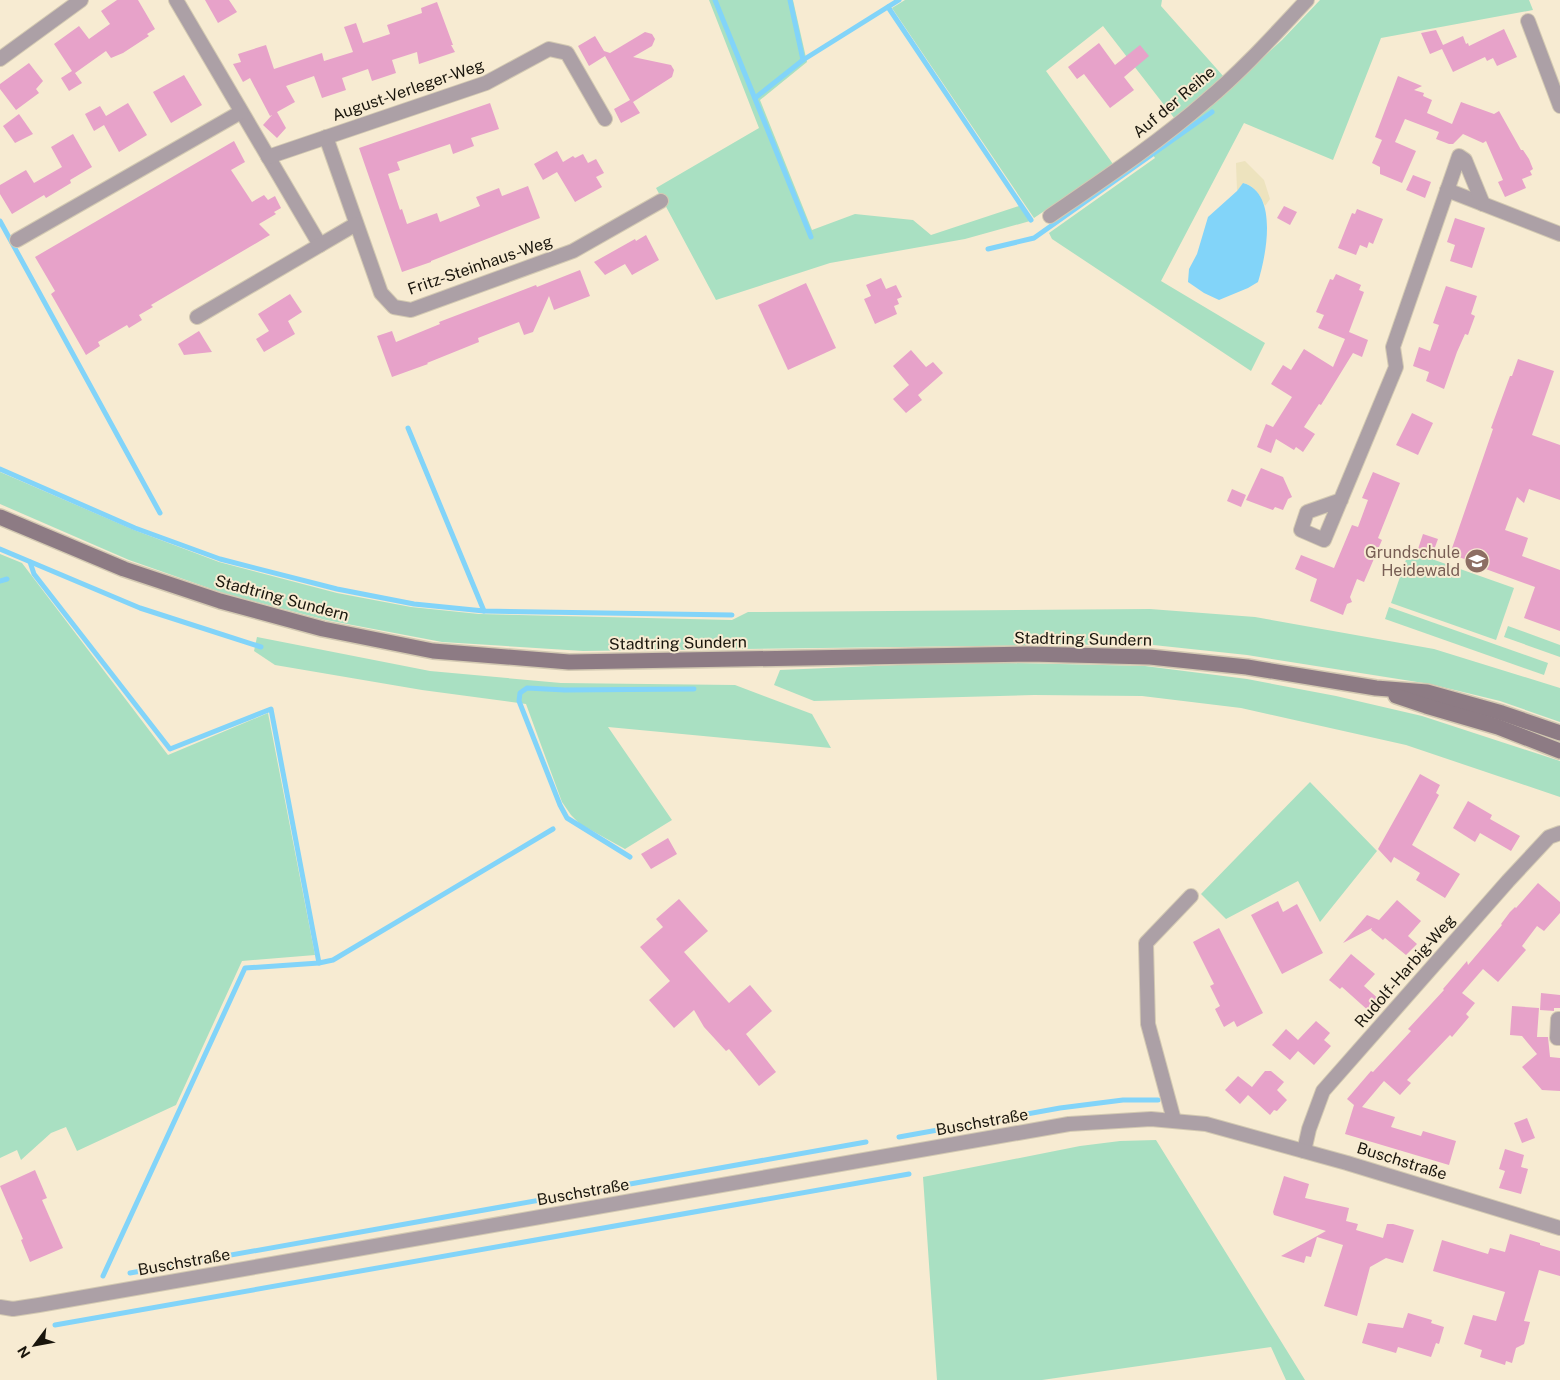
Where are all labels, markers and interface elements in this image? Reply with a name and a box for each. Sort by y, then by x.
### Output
street label: August-Verleger-Weg [330,55,486,125]
street label: Auf der Reihe [1129,62,1219,142]
street label: Fritz-Steinhaus-Weg [405,231,555,299]
place label: Grundschule Heidewald [1365,543,1460,580]
school or university icon: Grundschule Heidewald [1464,548,1490,574]
street label: Stadtring Sundern [213,571,351,625]
street label: Stadtring Sundern [1014,628,1152,650]
street label: Stadtring Sundern [609,632,747,654]
street label: Rudolf-Harbig-Weg [1351,911,1459,1031]
street label: Buschstraße [934,1105,1030,1139]
street label: Buschstraße [1355,1138,1449,1184]
street label: Buschstraße [535,1175,631,1209]
street label: Buschstraße [136,1245,232,1279]
north arrow [10,1320,60,1370]
text: N [14,1343,34,1361]

